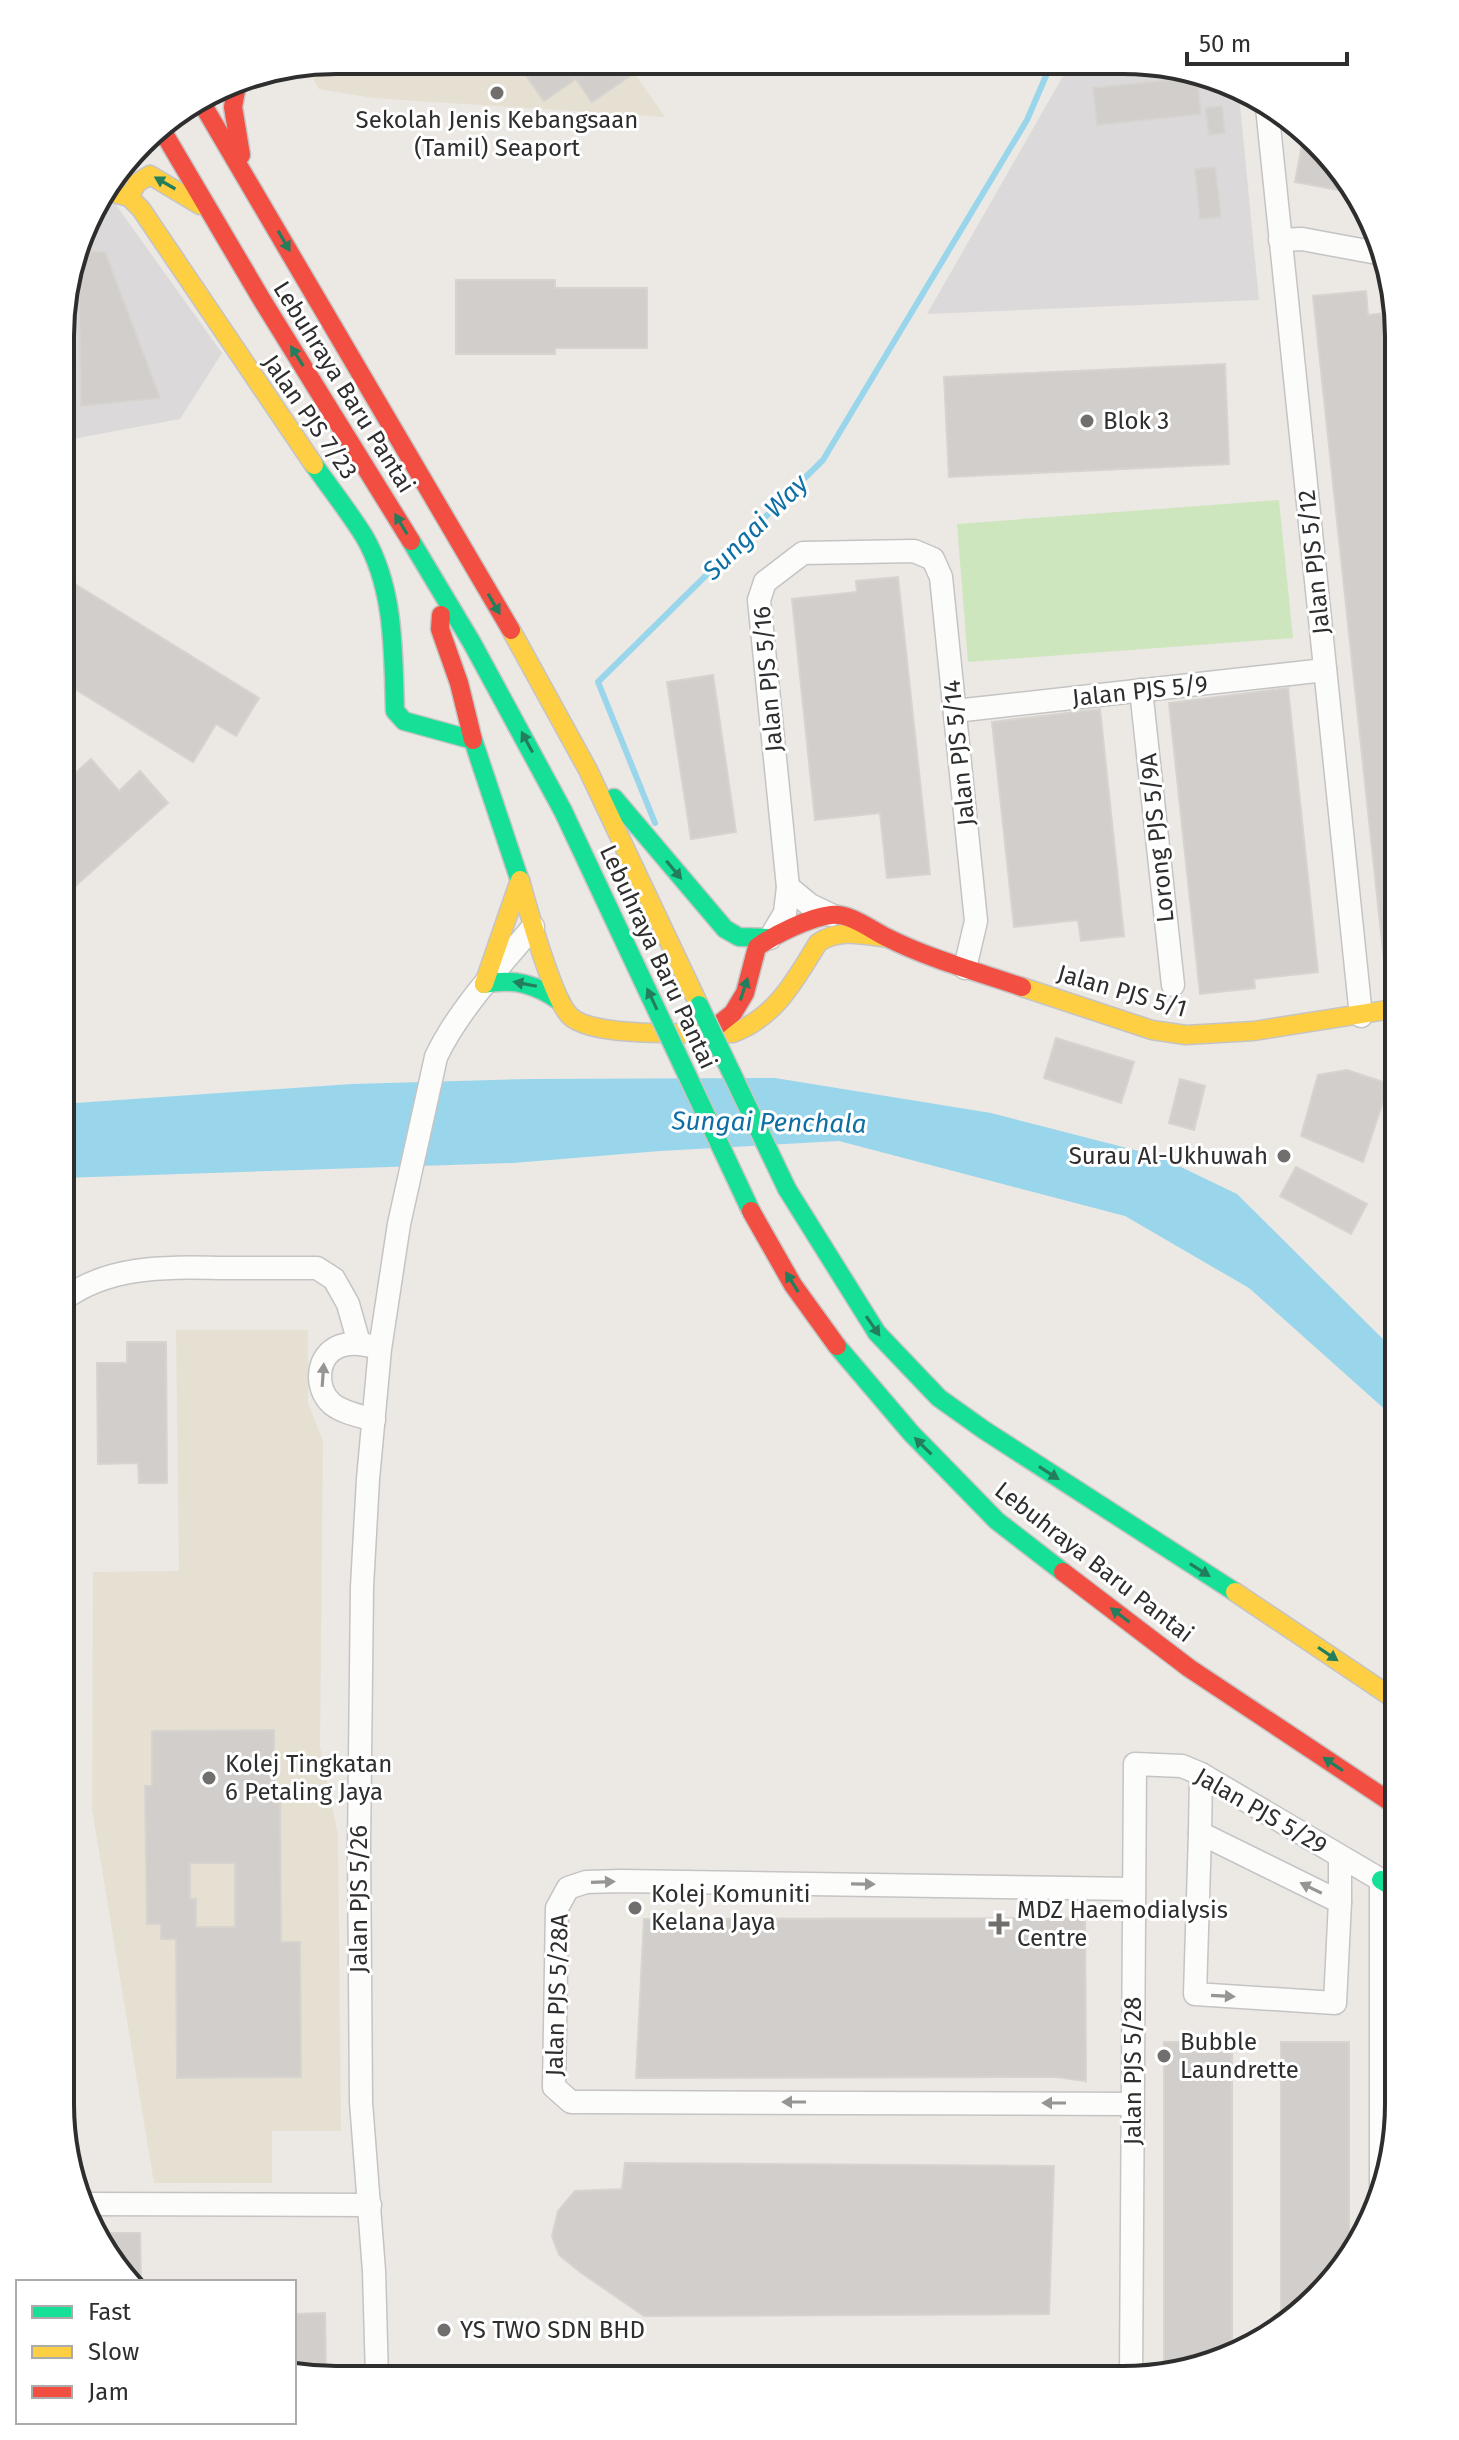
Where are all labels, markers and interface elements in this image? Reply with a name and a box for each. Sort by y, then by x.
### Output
scale bar [1187,16,1347,66]
text: 50 m [1199,30,1251,58]
marker: Sekolah Jenis Kebangsaan (Tamil) Seaport [488,84,506,102]
place label: Sekolah Jenis Kebangsaan (Tamil) Seaport [356,106,638,162]
one-way arrow [154,176,176,190]
one-way arrow [277,230,291,252]
street label: Lebuhraya Baru Pantai [267,276,421,498]
one-way arrow [290,345,304,367]
street label: Jalan PJS 7/23 [257,349,363,485]
place label: Blok 3 [1103,407,1169,435]
marker: Blok 3 [1078,412,1096,430]
water label: Sungai Way [695,467,815,587]
street label: Jalan PJS 5/12 [1292,488,1336,636]
one-way arrow [394,513,408,535]
one-way arrow [487,593,501,615]
street label: Jalan PJS 5/16 [748,605,788,753]
street label: Jalan PJS 5/9 [1071,670,1209,712]
street label: Jalan PJS 5/14 [937,679,981,827]
one-way arrow [520,731,534,753]
street label: Lorong PJS 5/9A [1134,752,1180,924]
street label: Lebuhraya Baru Pantai [594,841,722,1073]
one-way arrow [665,860,682,880]
street label: Jalan PJS 5/1 [1054,959,1190,1023]
one-way arrow [512,977,537,989]
one-way arrow [738,977,750,1001]
one-way arrow [645,988,659,1011]
water label: Sungai Penchala [670,1105,867,1140]
place label: Surau Al-Ukhuwah [1069,1142,1268,1170]
marker: Surau Al-Ukhuwah [1275,1147,1293,1165]
one-way arrow [786,1271,800,1293]
one-way arrow [865,1315,880,1336]
one-way arrow [317,1362,330,1387]
one-way arrow [914,1437,933,1456]
one-way arrow [1039,1466,1060,1481]
street label: Lebuhraya Baru Pantai [989,1476,1199,1648]
one-way arrow [1189,1563,1211,1577]
one-way arrow [1110,1608,1130,1624]
one-way arrow [1317,1646,1338,1661]
place label: Kolej Tingkatan 6 Petaling Jaya [225,1750,392,1806]
one-way arrow [1323,1756,1344,1771]
street label: Jalan PJS 5/29 [1190,1762,1332,1860]
marker: Kolej Tingkatan 6 Petaling Jaya [200,1769,218,1787]
street label: Jalan PJS 5/26 [345,1825,373,1973]
one-way arrow [591,1875,616,1888]
one-way arrow [851,1878,876,1891]
place label: Kolej Komuniti Kelana Jaya [651,1880,811,1936]
one-way arrow [1300,1881,1323,1895]
place label: MDZ Haemodialysis Centre [1017,1896,1228,1952]
marker: Kolej Komuniti Kelana Jaya [626,1899,644,1917]
street label: Jalan PJS 5/28A [540,1913,574,2077]
marker: MDZ Haemodialysis Centre [988,1913,1010,1935]
one-way arrow [1211,1990,1236,2003]
street label: Jalan PJS 5/28 [1119,1997,1147,2145]
place label: Bubble Laundrette [1180,2028,1299,2084]
marker: Bubble Laundrette [1155,2047,1173,2065]
one-way arrow [781,2096,806,2108]
one-way arrow [1041,2097,1066,2109]
legend [16,2280,296,2424]
text: Fast [88,2298,131,2326]
place label: YS TWO SDN BHD [460,2316,645,2344]
marker: YS TWO SDN BHD [435,2321,453,2339]
text: Slow [88,2338,139,2366]
text: Jam [88,2378,129,2406]

